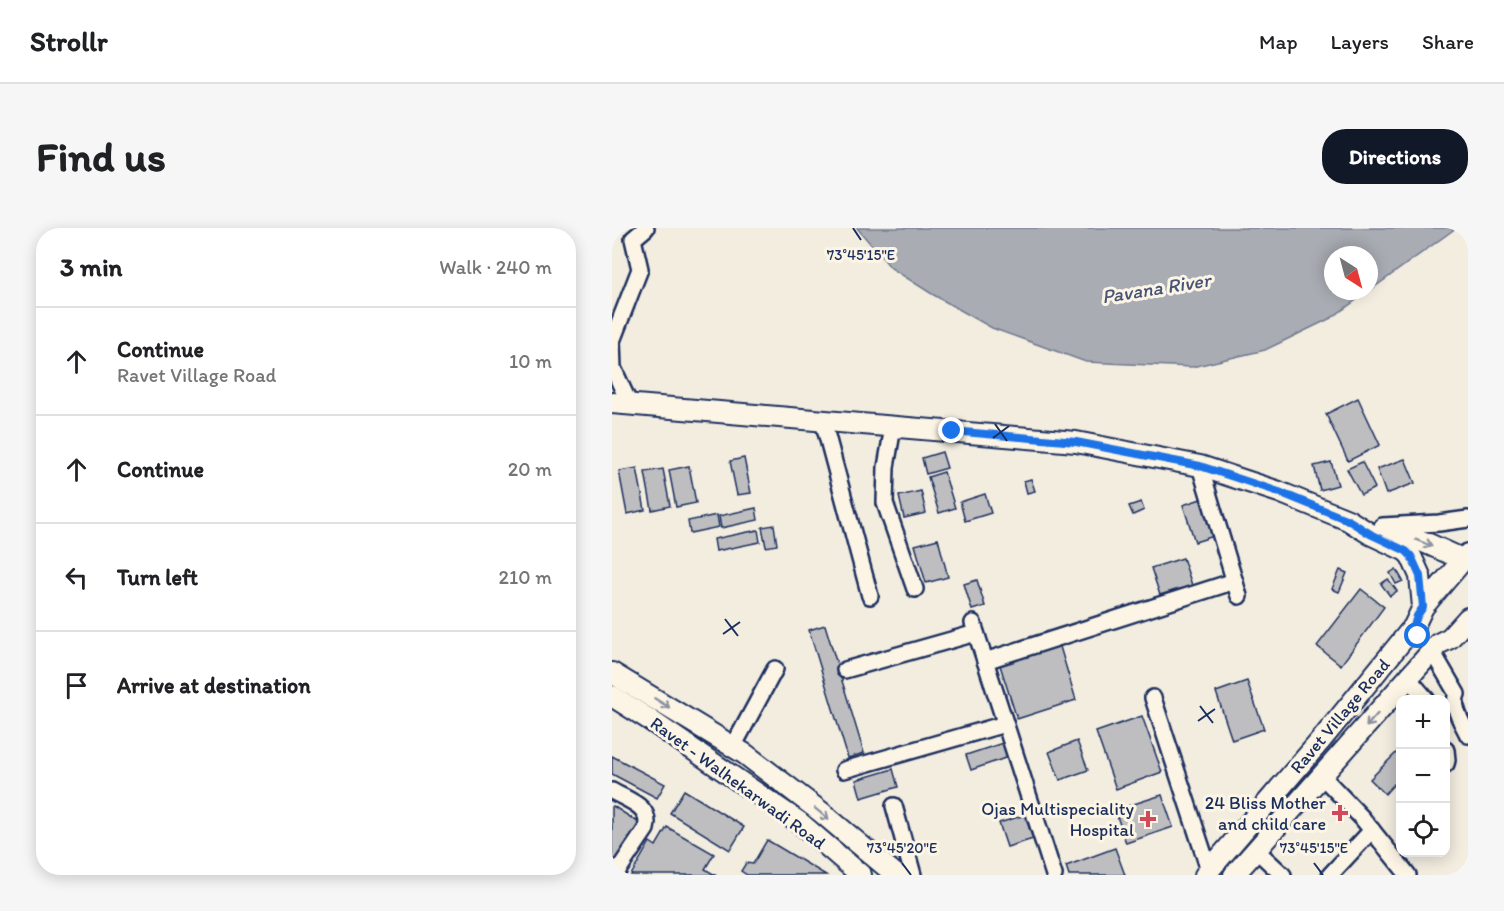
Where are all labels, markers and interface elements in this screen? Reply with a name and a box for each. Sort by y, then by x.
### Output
text: Strollr [30,24,108,58]
text: Map [1259,29,1298,54]
text: Layers [1331,29,1389,54]
text: Share [1422,29,1474,54]
button: Directions [1322,129,1468,184]
text: Find us [36,131,166,182]
text: 73°45'15"E [827,246,895,264]
north arrow [1324,246,1378,300]
text: 3 min [60,251,122,283]
text: Walk · 240 m [439,255,552,279]
water label: Pavana River [1100,267,1214,308]
text: Continue [117,336,204,363]
icon: ahead [60,345,93,378]
text: 10 m [509,349,552,373]
text: Ravet Village Road [117,363,276,387]
route end [938,417,964,443]
icon: ahead [60,453,93,486]
text: Continue [117,456,204,483]
text: 20 m [508,457,552,481]
one-way arrow [1414,538,1432,549]
icon: left [60,561,93,594]
text: Turn left [117,564,198,591]
text: 210 m [499,565,552,589]
route start [1404,622,1430,648]
street label: Ravet Village Road [1285,654,1395,778]
icon: arrive [60,669,93,702]
text: Arrive at destination [117,672,311,699]
map controls [1396,695,1450,857]
button: + [1396,695,1450,749]
one-way arrow [653,698,670,710]
street label: Ravet - Walhekarwadi Road [646,712,830,854]
one-way arrow [1365,712,1378,728]
button: − [1396,749,1450,803]
place label: 24 Bliss Mother and child care [1205,792,1327,835]
place label: Ojas Multispeciality Hospital [981,798,1135,841]
button: locate [1396,803,1450,857]
marker: 24 Bliss Mother and child care [1331,804,1349,822]
one-way arrow [814,807,830,820]
marker: Ojas Multispeciality Hospital [1139,810,1157,828]
text: 73°45'20"E [867,839,937,857]
text: 73°45'15"E [1280,839,1348,857]

